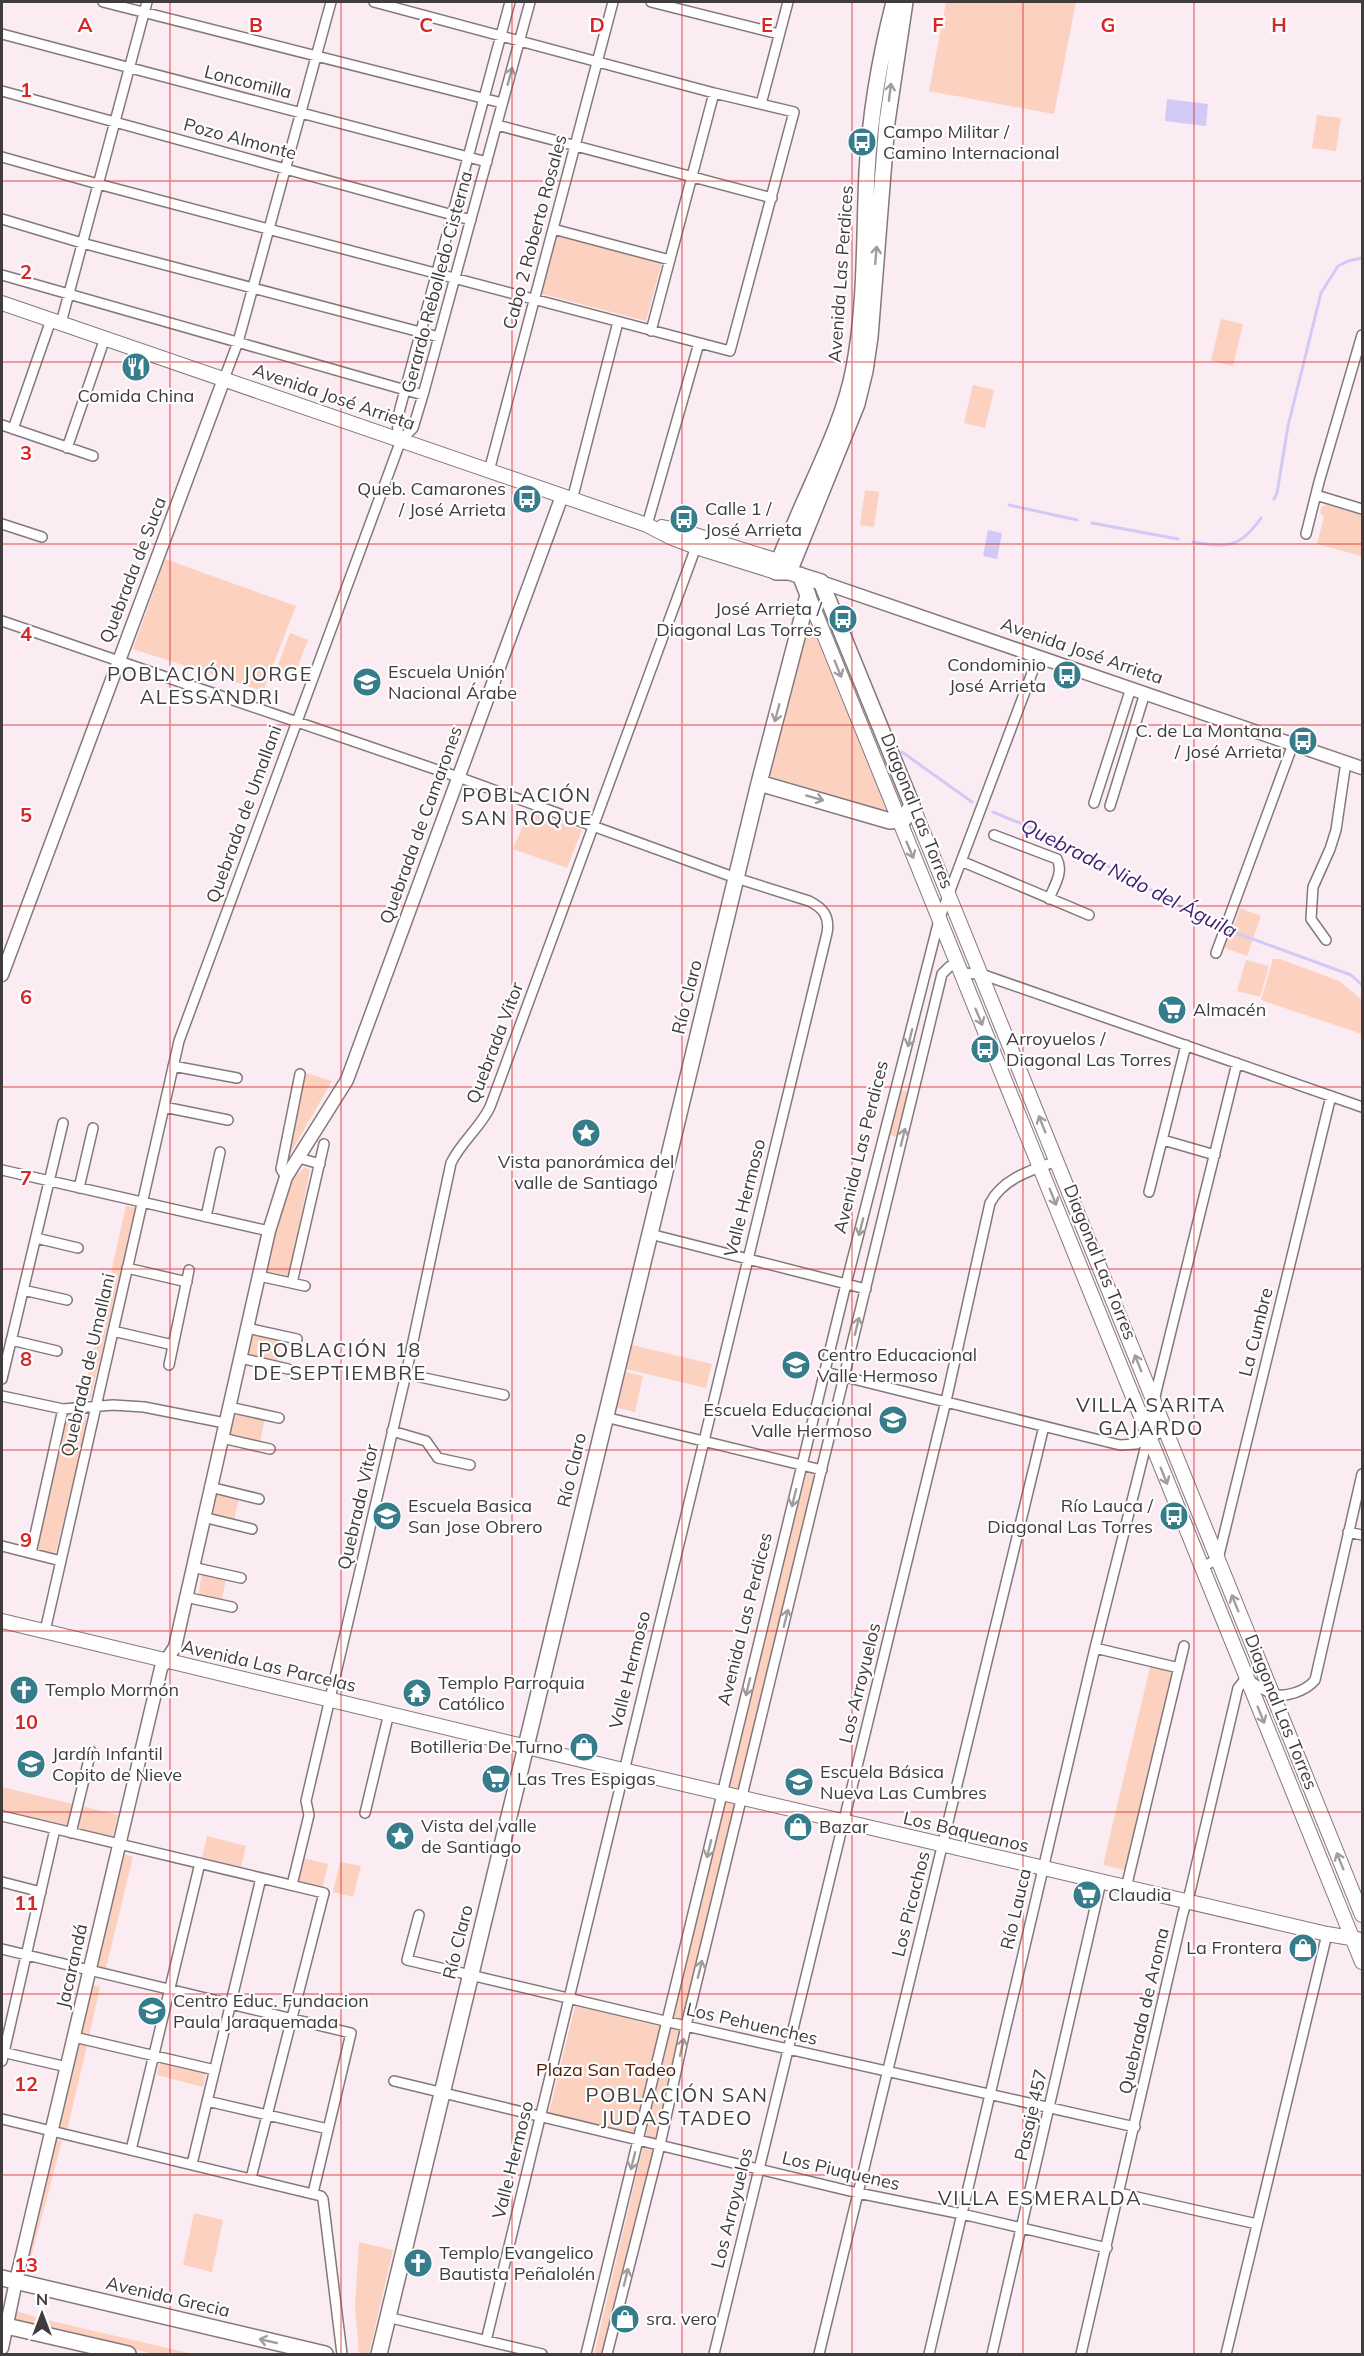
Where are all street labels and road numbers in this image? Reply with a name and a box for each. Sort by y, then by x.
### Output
street label: Loncomilla [202,60,294,103]
street label: Pozo Almonte [181,112,299,165]
street label: Cabo 2 Roberto Rosales [497,132,572,332]
street label: Gerardo Rebolledo Cisterna [396,168,477,395]
street label: Avenida Las Perdices [823,185,858,363]
street label: Avenida José Arrieta [250,358,418,435]
street label: Quebrada de Suca [94,493,171,646]
street label: Avenida José Arrieta [998,612,1166,689]
street label: Quebrada de Umallani [201,722,286,906]
street label: Quebrada de Camarones [374,723,467,927]
street label: Diagonal Las Torres [876,730,959,892]
street label: Río Claro [666,957,707,1036]
street label: Quebrada Vitor [461,978,528,1107]
street label: Avenida Las Perdices [828,1058,893,1236]
street label: Valle Hermoso [719,1136,770,1259]
street label: Diagonal Las Torres [1059,1181,1142,1343]
street label: Quebrada de Umallani [55,1271,120,1459]
street label: La Cumbre [1233,1285,1278,1379]
street label: Río Claro [552,1430,591,1509]
street label: Quebrada Vitor [332,1441,383,1572]
street label: Avenida Las Perdices [712,1530,777,1708]
street label: Valle Hermoso [604,1608,655,1731]
street label: Los Arroyuelos [833,1620,886,1745]
street label: Diagonal Las Torres [1240,1631,1323,1793]
street label: Avenida Las Parcelas [180,1634,359,1697]
street label: Los Baqueanos [901,1806,1031,1857]
street label: Los Picachos [886,1849,935,1959]
street label: Río Lauca [995,1866,1036,1952]
street label: Río Claro [437,1902,478,1981]
street label: Jacarandá [51,1922,92,2010]
street label: Quebrada de Aroma [1113,1925,1174,2096]
street label: Los Pehuenches [684,1997,820,2050]
street label: Pasaje 457 [1009,2067,1052,2163]
street label: Valle Hermoso [487,2098,538,2221]
street label: Los Arroyuelos [705,2145,758,2270]
street label: Los Piuquenes [780,2146,902,2195]
street label: Avenida Grecia [104,2271,232,2322]

